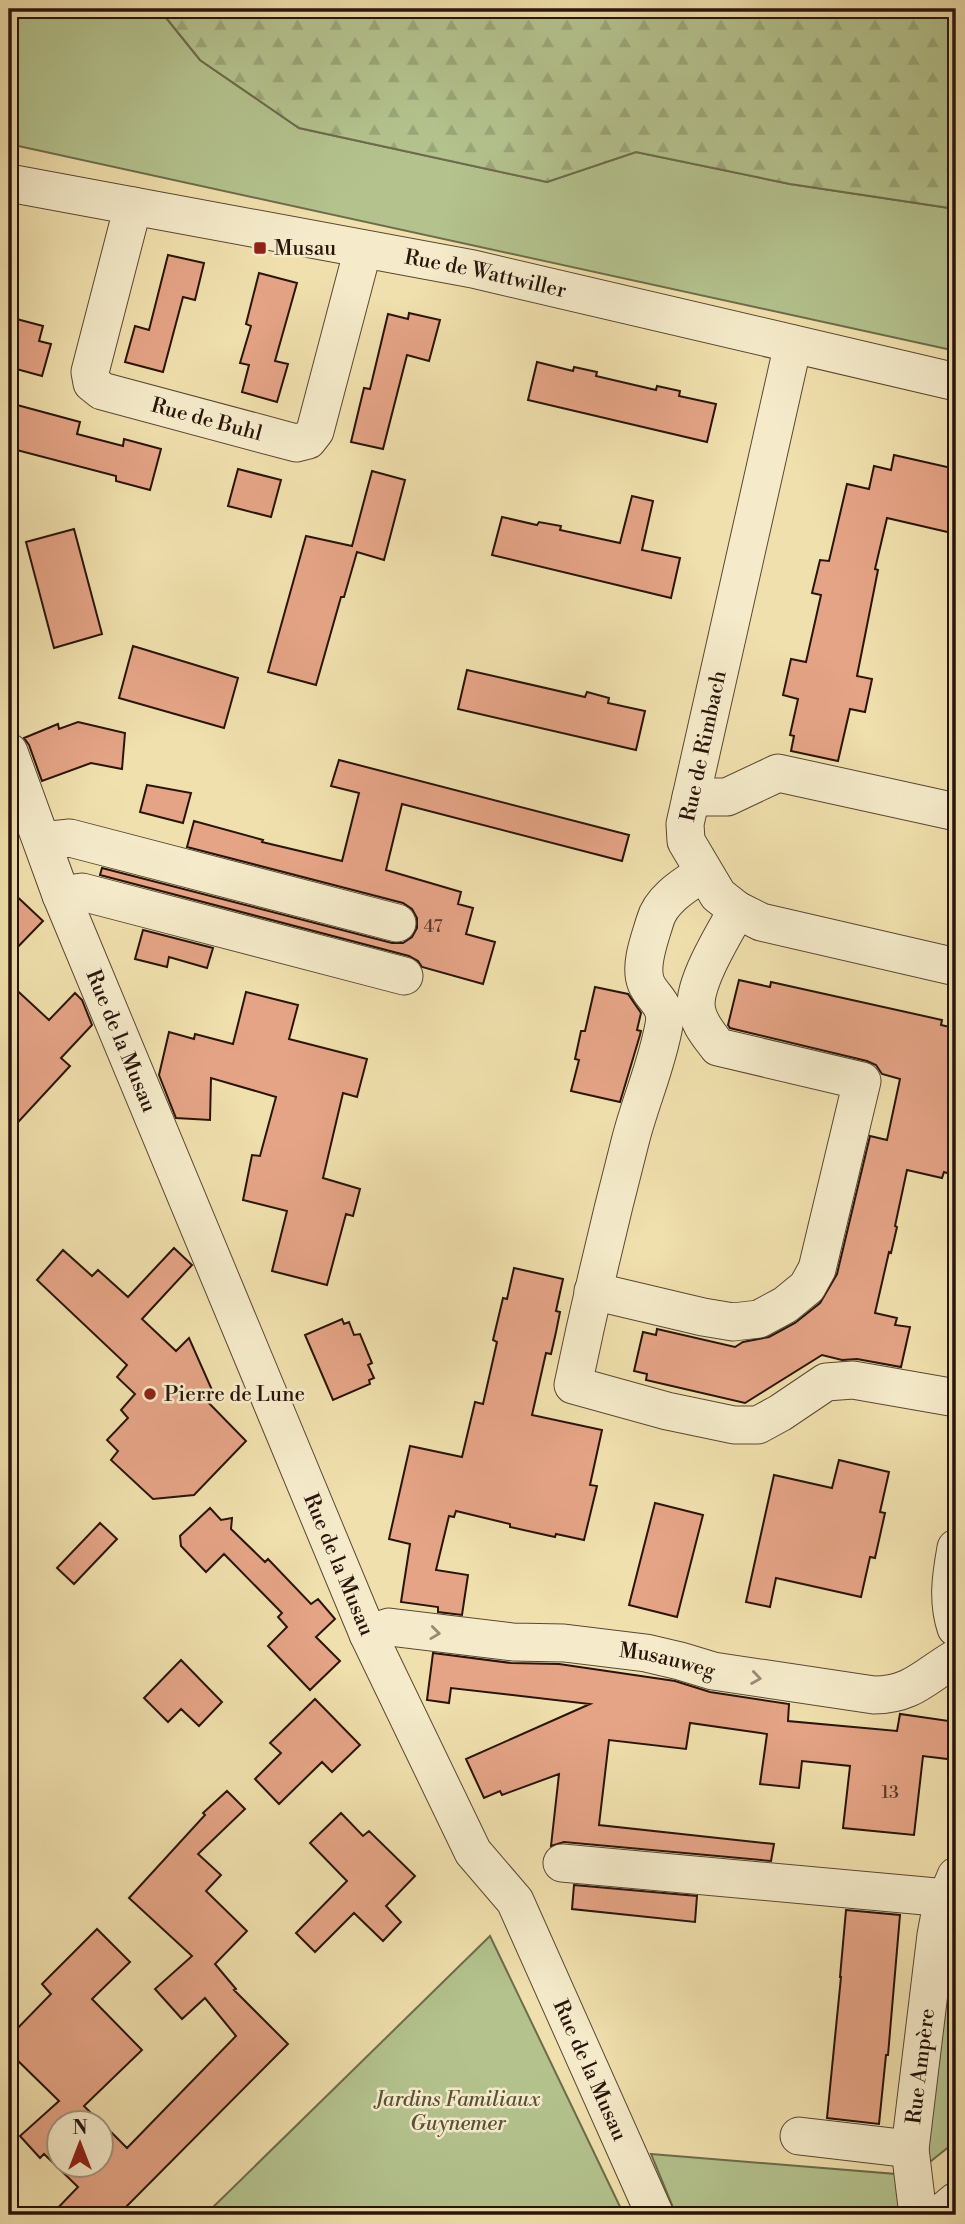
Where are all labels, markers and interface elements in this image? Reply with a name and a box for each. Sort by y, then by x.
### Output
place label: Musau [274,236,336,262]
marker: Musau [252,240,268,256]
street label: Rue de Wattwiller [402,245,569,304]
street label: Rue de Buhl [148,393,265,447]
street label: Rue de Rimbach [675,668,733,824]
house number: 47 [423,915,443,938]
street label: Rue de la Musau [79,966,162,1116]
place label: Pierre de Lune [164,1382,305,1408]
marker: Pierre de Lune [142,1386,158,1402]
street label: Rue de la Musau [297,1490,379,1640]
one-way arrow [429,1625,441,1640]
street label: Musauweg [618,1638,719,1685]
one-way arrow [750,1670,762,1685]
house number: 13 [881,1781,899,1804]
street label: Rue de la Musau [547,1996,632,2145]
street label: Rue Ampère [901,2007,941,2126]
park label: Jardins Familiaux Guynemer [373,2087,541,2137]
north arrow [46,2108,116,2178]
text: N [72,2116,88,2140]

